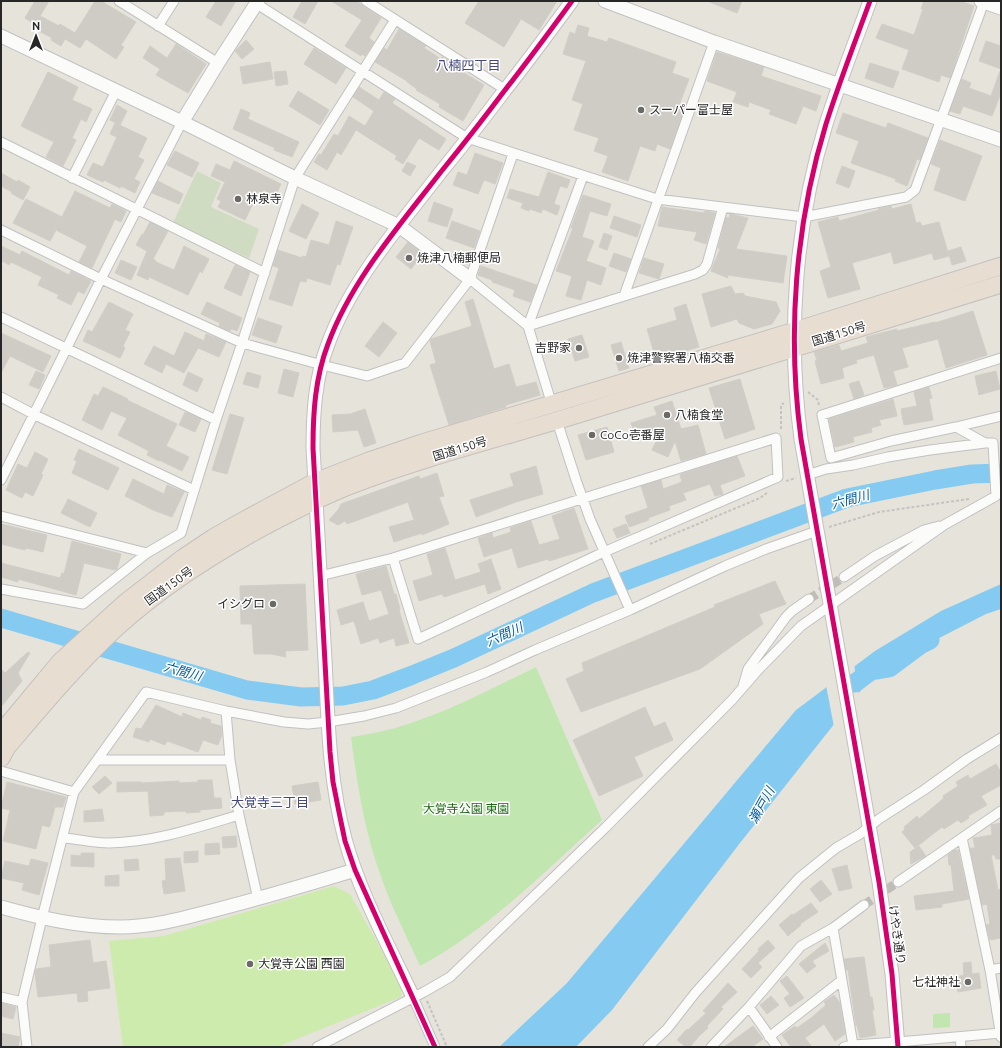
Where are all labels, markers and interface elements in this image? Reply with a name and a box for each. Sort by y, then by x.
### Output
north arrow [16,16,56,56]
text: N [32,20,40,32]
district label: 八楠四丁目 [435,58,501,72]
place label: スーパー富士屋 [649,103,733,116]
marker: スーパー富士屋 [636,105,646,115]
place label: 林泉寺 [246,192,282,205]
marker: 林泉寺 [233,194,243,204]
place label: 焼津八楠郵便局 [417,251,501,264]
marker: 焼津八楠郵便局 [404,253,414,263]
street label: 国道150号 [810,319,868,348]
place label: 吉野家 [535,341,571,354]
marker: 吉野家 [574,343,584,353]
place label: 焼津警察署八楠交番 [627,351,735,364]
marker: 焼津警察署八楠交番 [614,353,624,363]
place label: 八楠食堂 [675,408,723,421]
marker: 八楠食堂 [662,410,672,420]
place label: CoCo壱番屋 [600,428,665,441]
marker: CoCo壱番屋 [587,430,597,440]
street label: 国道150号 [431,434,489,463]
water label: 六間川 [829,487,873,511]
street label: 国道150号 [142,564,195,607]
place label: イシグロ [217,597,265,610]
marker: イシグロ [268,599,278,609]
water label: 六間川 [483,619,526,648]
water label: 六間川 [162,659,206,684]
water label: 瀬戸川 [745,783,778,825]
district label: 大覚寺三丁目 [231,795,309,809]
park label: 大覚寺公園 東園 [423,802,509,815]
street label: けやき通り [887,904,908,966]
place label: 大覚寺公園 西園 [258,957,345,970]
marker: 大覚寺公園 西園 [245,959,255,969]
place label: 七社神社 [912,975,960,988]
marker: 七社神社 [963,977,973,987]

